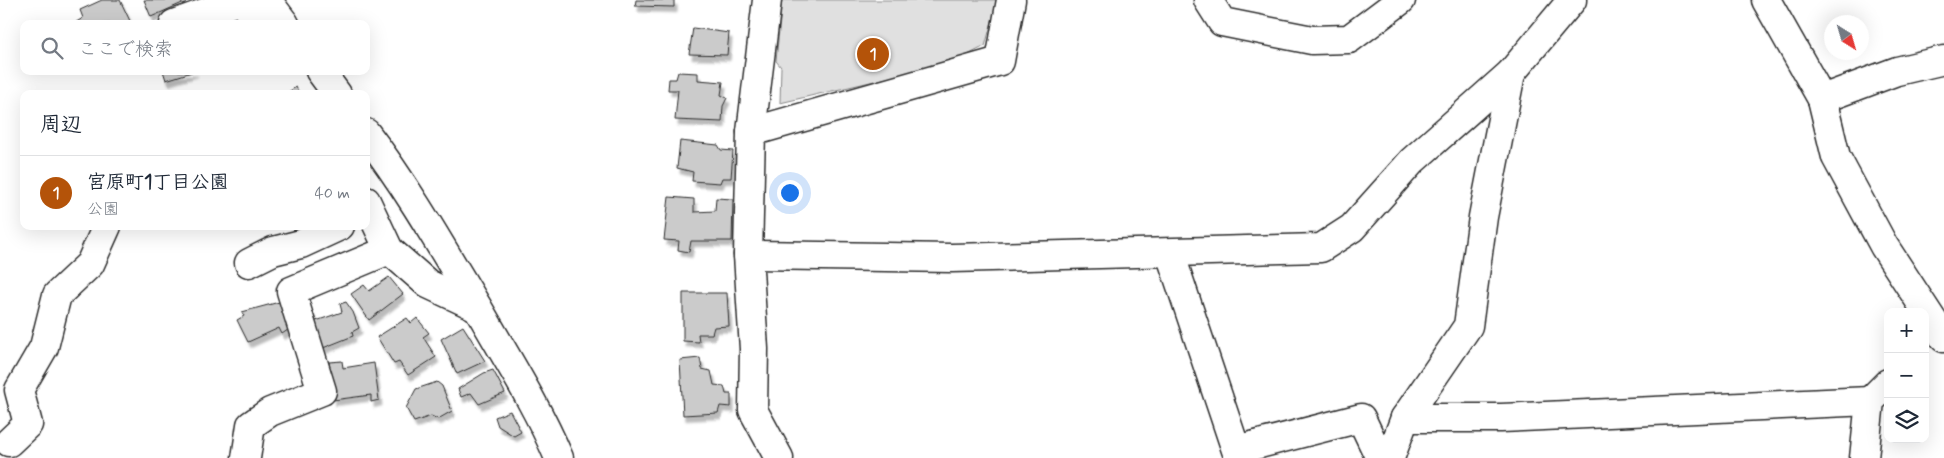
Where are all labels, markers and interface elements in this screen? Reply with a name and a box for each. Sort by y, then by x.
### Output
north arrow [1824,15,1869,60]
search box [20,20,370,75]
icon: search [38,34,66,62]
pin: 1 [857,35,889,73]
text: ここで検索 [78,37,173,62]
text: 周辺 [40,111,82,139]
text: 宮原町1丁目公園 [87,170,229,195]
your location [777,180,803,206]
text: 1 [52,183,60,204]
text: 40 m [314,183,350,204]
text: 公園 [87,199,119,220]
map controls [1884,308,1929,443]
button: + [1884,308,1929,353]
button: − [1884,353,1929,398]
button: layers [1884,398,1929,443]

